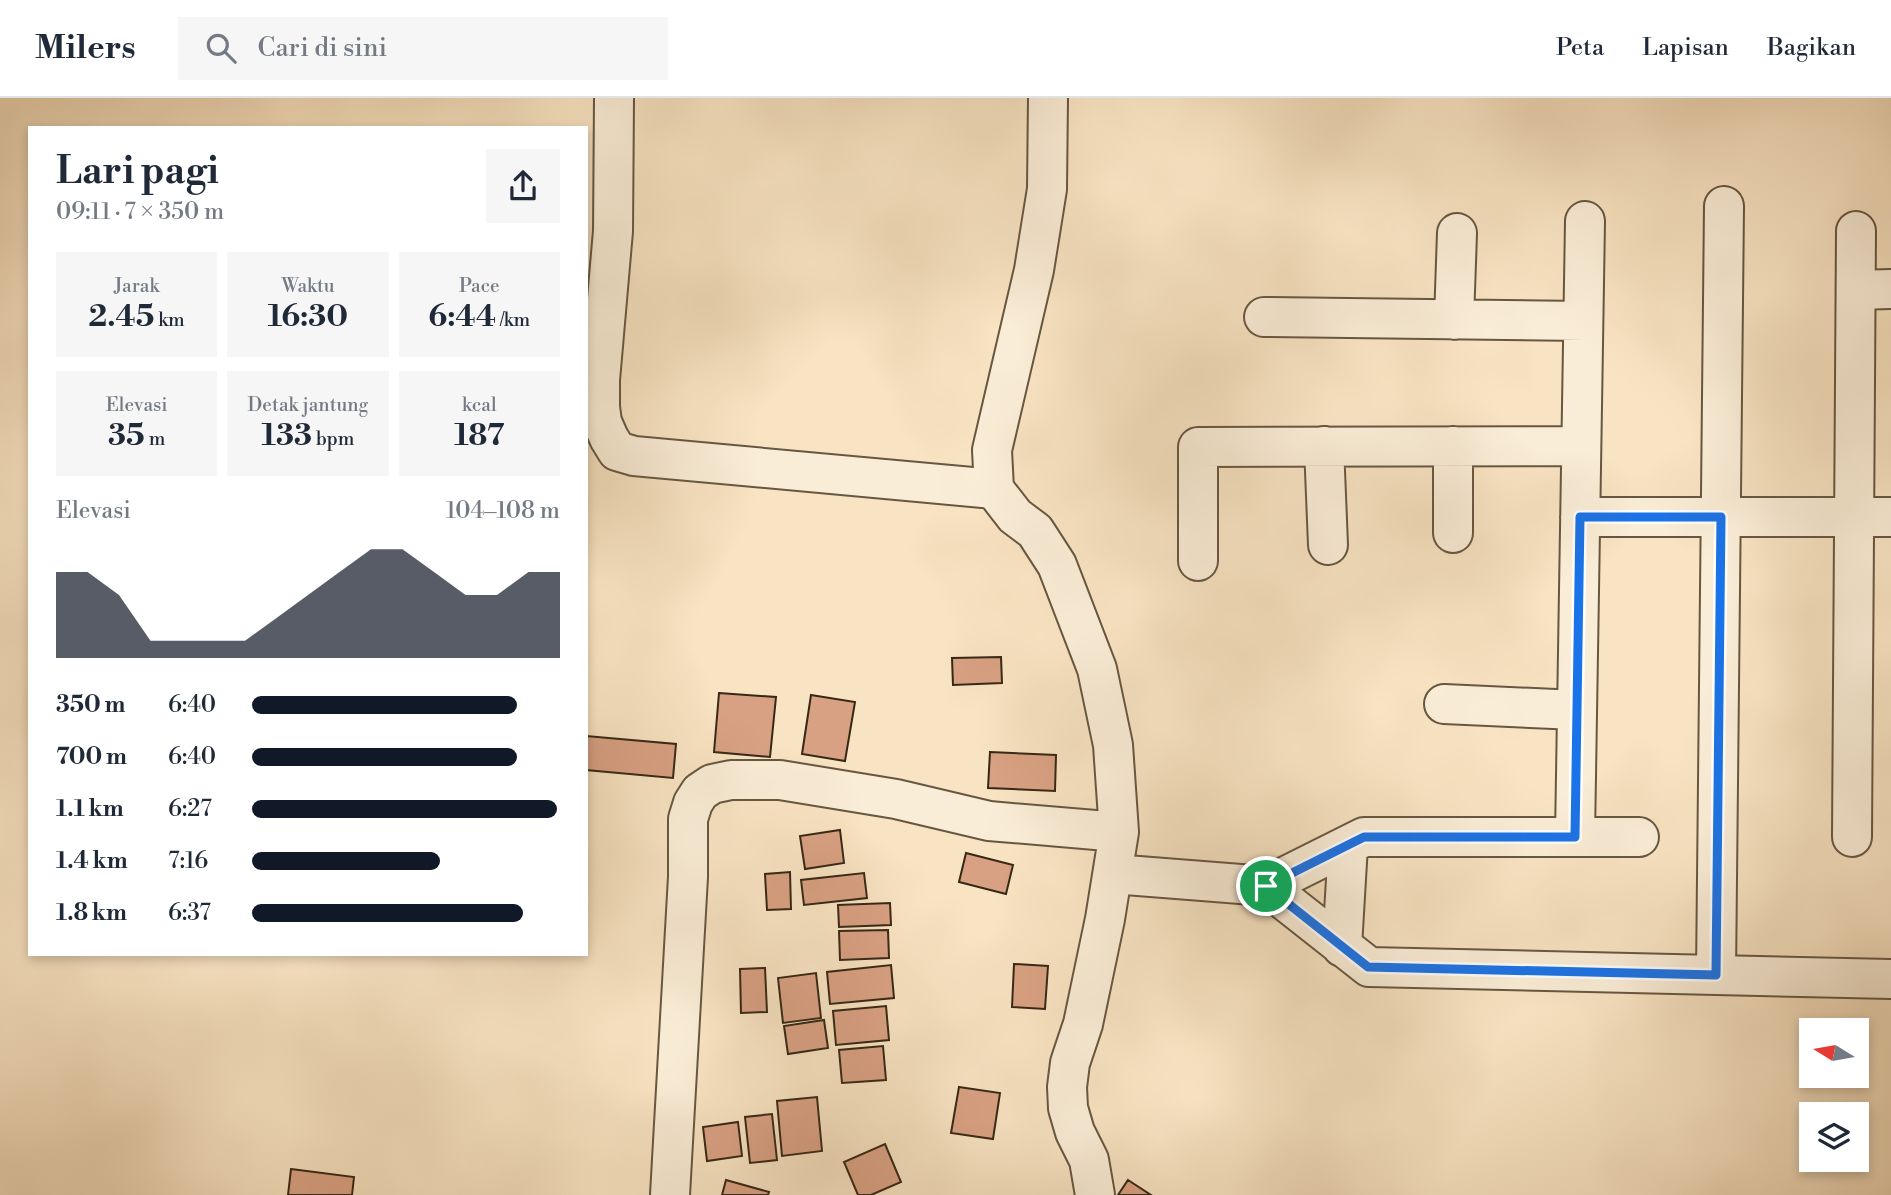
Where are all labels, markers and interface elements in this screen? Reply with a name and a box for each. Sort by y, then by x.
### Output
search box [178,17,668,80]
text: Milers [35,28,136,69]
icon: search [202,29,240,67]
text: Cari di sini [258,32,387,64]
text: Peta [1556,33,1604,63]
text: Lapisan [1642,33,1729,63]
text: Bagikan [1767,33,1856,63]
text: Lari pagi [56,148,219,195]
button: share [486,149,560,223]
text: 09:11 · 7 × 350 m [56,198,224,226]
text: Jarak [114,274,159,298]
text: Waktu [281,274,335,298]
text: Pace [459,274,500,298]
text: 2.45 [89,298,154,336]
text: 16:30 [268,298,348,336]
text: 6:44 [428,298,496,336]
text: km [154,308,185,332]
text: /km [496,308,530,332]
text: Elevasi [106,393,168,417]
text: Detak jantung [248,393,368,417]
text: kcal [462,393,497,417]
text: 35 [108,417,145,455]
text: 133 [262,417,312,455]
text: 187 [454,417,504,455]
text: m [145,427,165,451]
text: bpm [312,427,354,451]
text: Elevasi [56,497,131,525]
text: 104–108 m [446,497,560,525]
text: 350 m [56,691,125,719]
text: 6:40 [168,691,216,719]
text: 700 m [56,743,127,771]
text: 6:40 [168,743,216,771]
text: 1.1 km [56,795,124,823]
text: 6:27 [168,795,212,823]
text: 1.4 km [56,847,128,875]
text: 7:16 [168,847,208,875]
pin [1236,856,1296,916]
icon: arrive [1247,867,1285,905]
text: 1.8 km [56,899,127,927]
text: 6:37 [168,899,211,927]
north arrow [1799,1018,1869,1088]
map controls [1799,1018,1869,1172]
button: layers [1799,1102,1869,1172]

